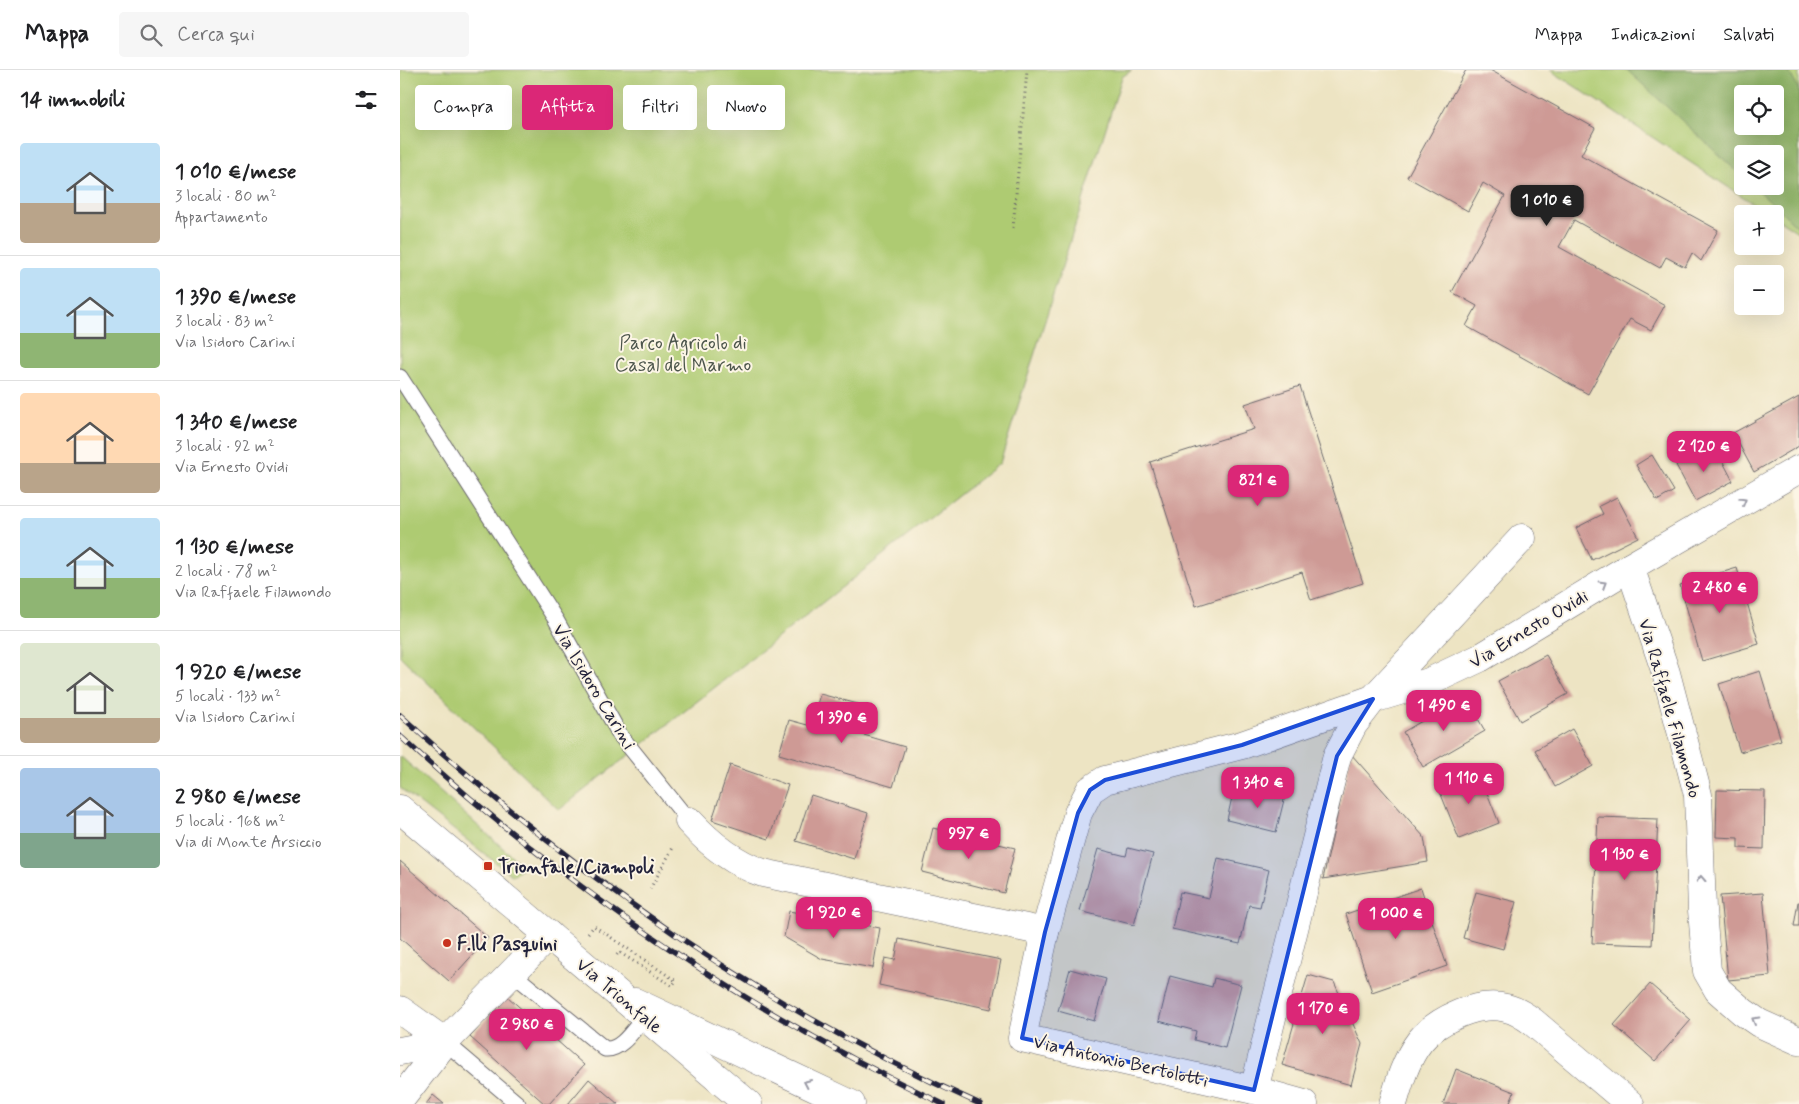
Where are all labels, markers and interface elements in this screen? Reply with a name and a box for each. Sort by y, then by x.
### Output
search box [119,12,469,57]
text: Mappa [25,19,89,50]
icon: search [137,21,165,49]
text: Cerca qui [177,22,255,47]
text: Mappa [1535,23,1583,47]
text: Indicazioni [1611,23,1695,47]
text: Salvati [1723,23,1774,47]
chip: Compra [415,85,512,130]
chip: Affitta [522,85,613,130]
chip: Filtri [623,85,697,130]
chip: Nuovo [707,85,785,130]
map controls [1734,85,1784,315]
button: locate [1734,85,1784,135]
text: 14 immobili [20,86,125,114]
icon: filters [352,86,380,114]
button: layers [1734,145,1784,195]
text: 1 010 €/mese [175,158,297,186]
icon: home [60,163,120,223]
pin: 1 010 € [1501,184,1593,227]
text: 3 locali · 80 m² [175,186,277,207]
text: 1 010 € [1522,190,1572,211]
button: + [1734,205,1784,255]
text: Appartamento [175,207,268,228]
button: − [1734,265,1784,315]
text: 1 390 €/mese [175,283,296,311]
icon: home [60,288,120,348]
text: 3 locali · 83 m² [175,311,274,332]
park label: Parco Agricolo di Casal del Marmo [615,331,751,378]
text: Via Isidoro Carini [175,332,295,353]
text: 1 340 €/mese [175,408,298,436]
icon: home [60,413,120,473]
pin: 2 120 € [1658,430,1750,473]
text: 3 locali · 92 m² [175,436,275,457]
text: 2 120 € [1678,436,1730,457]
text: Via Ernesto Ovidi [175,457,288,478]
pin: 821 € [1223,464,1293,507]
text: 821 € [1239,470,1277,491]
one-way arrow [1738,498,1747,508]
text: 1 130 €/mese [175,533,294,561]
icon: home [60,538,120,598]
text: 2 locali · 78 m² [175,561,277,582]
pin: 2 480 € [1674,572,1766,614]
text: 2 480 € [1693,577,1747,598]
one-way arrow [1597,580,1606,590]
text: Via Raffaele Filamondo [175,582,331,603]
street label: Via Ernesto Ovidi [1465,584,1593,675]
street label: Via Raffaele Filamondo [1632,616,1707,801]
street label: Via Isidoro Carini [546,619,641,754]
text: 1 920 €/mese [175,658,301,686]
icon: home [60,663,120,723]
text: 5 locali · 133 m² [175,686,281,707]
pin: 1 490 € [1398,690,1490,732]
text: 1 490 € [1417,695,1471,716]
pin: 1 390 € [796,702,888,744]
text: Via Isidoro Carini [175,707,295,728]
text: 1 390 € [817,707,867,728]
pin: 1 110 € [1423,762,1515,805]
pin: 1 340 € [1212,766,1304,809]
text: 1 110 € [1445,768,1493,789]
text: 1 340 € [1232,772,1284,793]
text: 2 980 €/mese [175,783,301,811]
icon: home [60,788,120,848]
text: 5 locali · 168 m² [175,811,285,832]
pin: 997 € [934,818,1004,860]
text: 997 € [948,823,990,844]
text: Via di Monte Arsiccio [175,832,322,853]
pin: 1 130 € [1579,838,1671,881]
text: 1 130 € [1601,844,1649,865]
place label: Trionfale/Ciampoli [498,855,654,880]
marker: Trionfale/Ciampoli [482,860,494,872]
one-way arrow [1695,875,1706,883]
pin: 1 920 € [788,896,880,939]
pin: 1 000 € [1350,898,1442,940]
text: 1 920 € [807,902,861,923]
text: 1 000 € [1369,903,1423,924]
place label: F.lli Pasquini [457,932,557,958]
marker: F.lli Pasquini [441,937,453,949]
street label: Via Trionfale [570,953,668,1040]
pin: 1 170 € [1277,992,1369,1035]
text: 1 170 € [1297,998,1349,1019]
pin: 2 980 € [481,1008,573,1051]
text: 2 980 € [500,1014,554,1035]
one-way arrow [1752,1017,1761,1027]
street label: Via Antonio Bertolotti [1031,1029,1211,1094]
one-way arrow [803,1079,812,1089]

